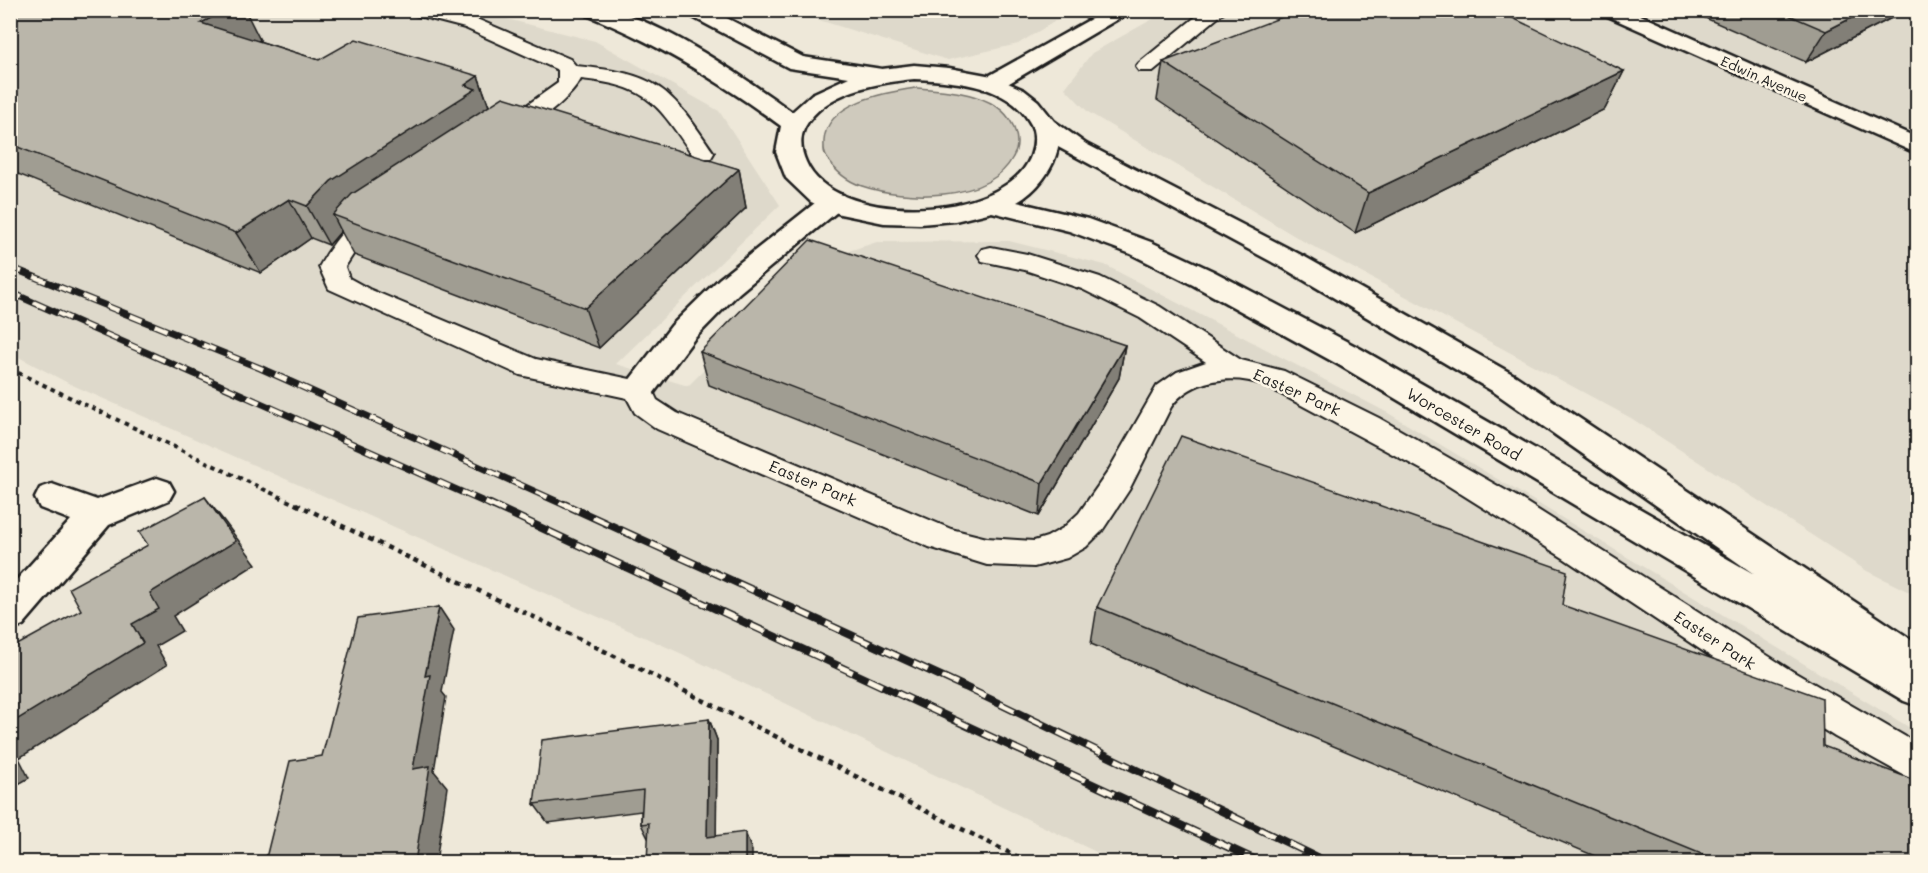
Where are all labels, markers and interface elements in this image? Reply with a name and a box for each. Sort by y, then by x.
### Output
street label: Edwin Avenue [1718,51,1810,106]
street label: Easter Park [1250,363,1344,420]
street label: Worcester Road [1403,382,1525,465]
street label: Easter Park [766,455,860,510]
street label: Easter Park [1670,605,1760,674]

